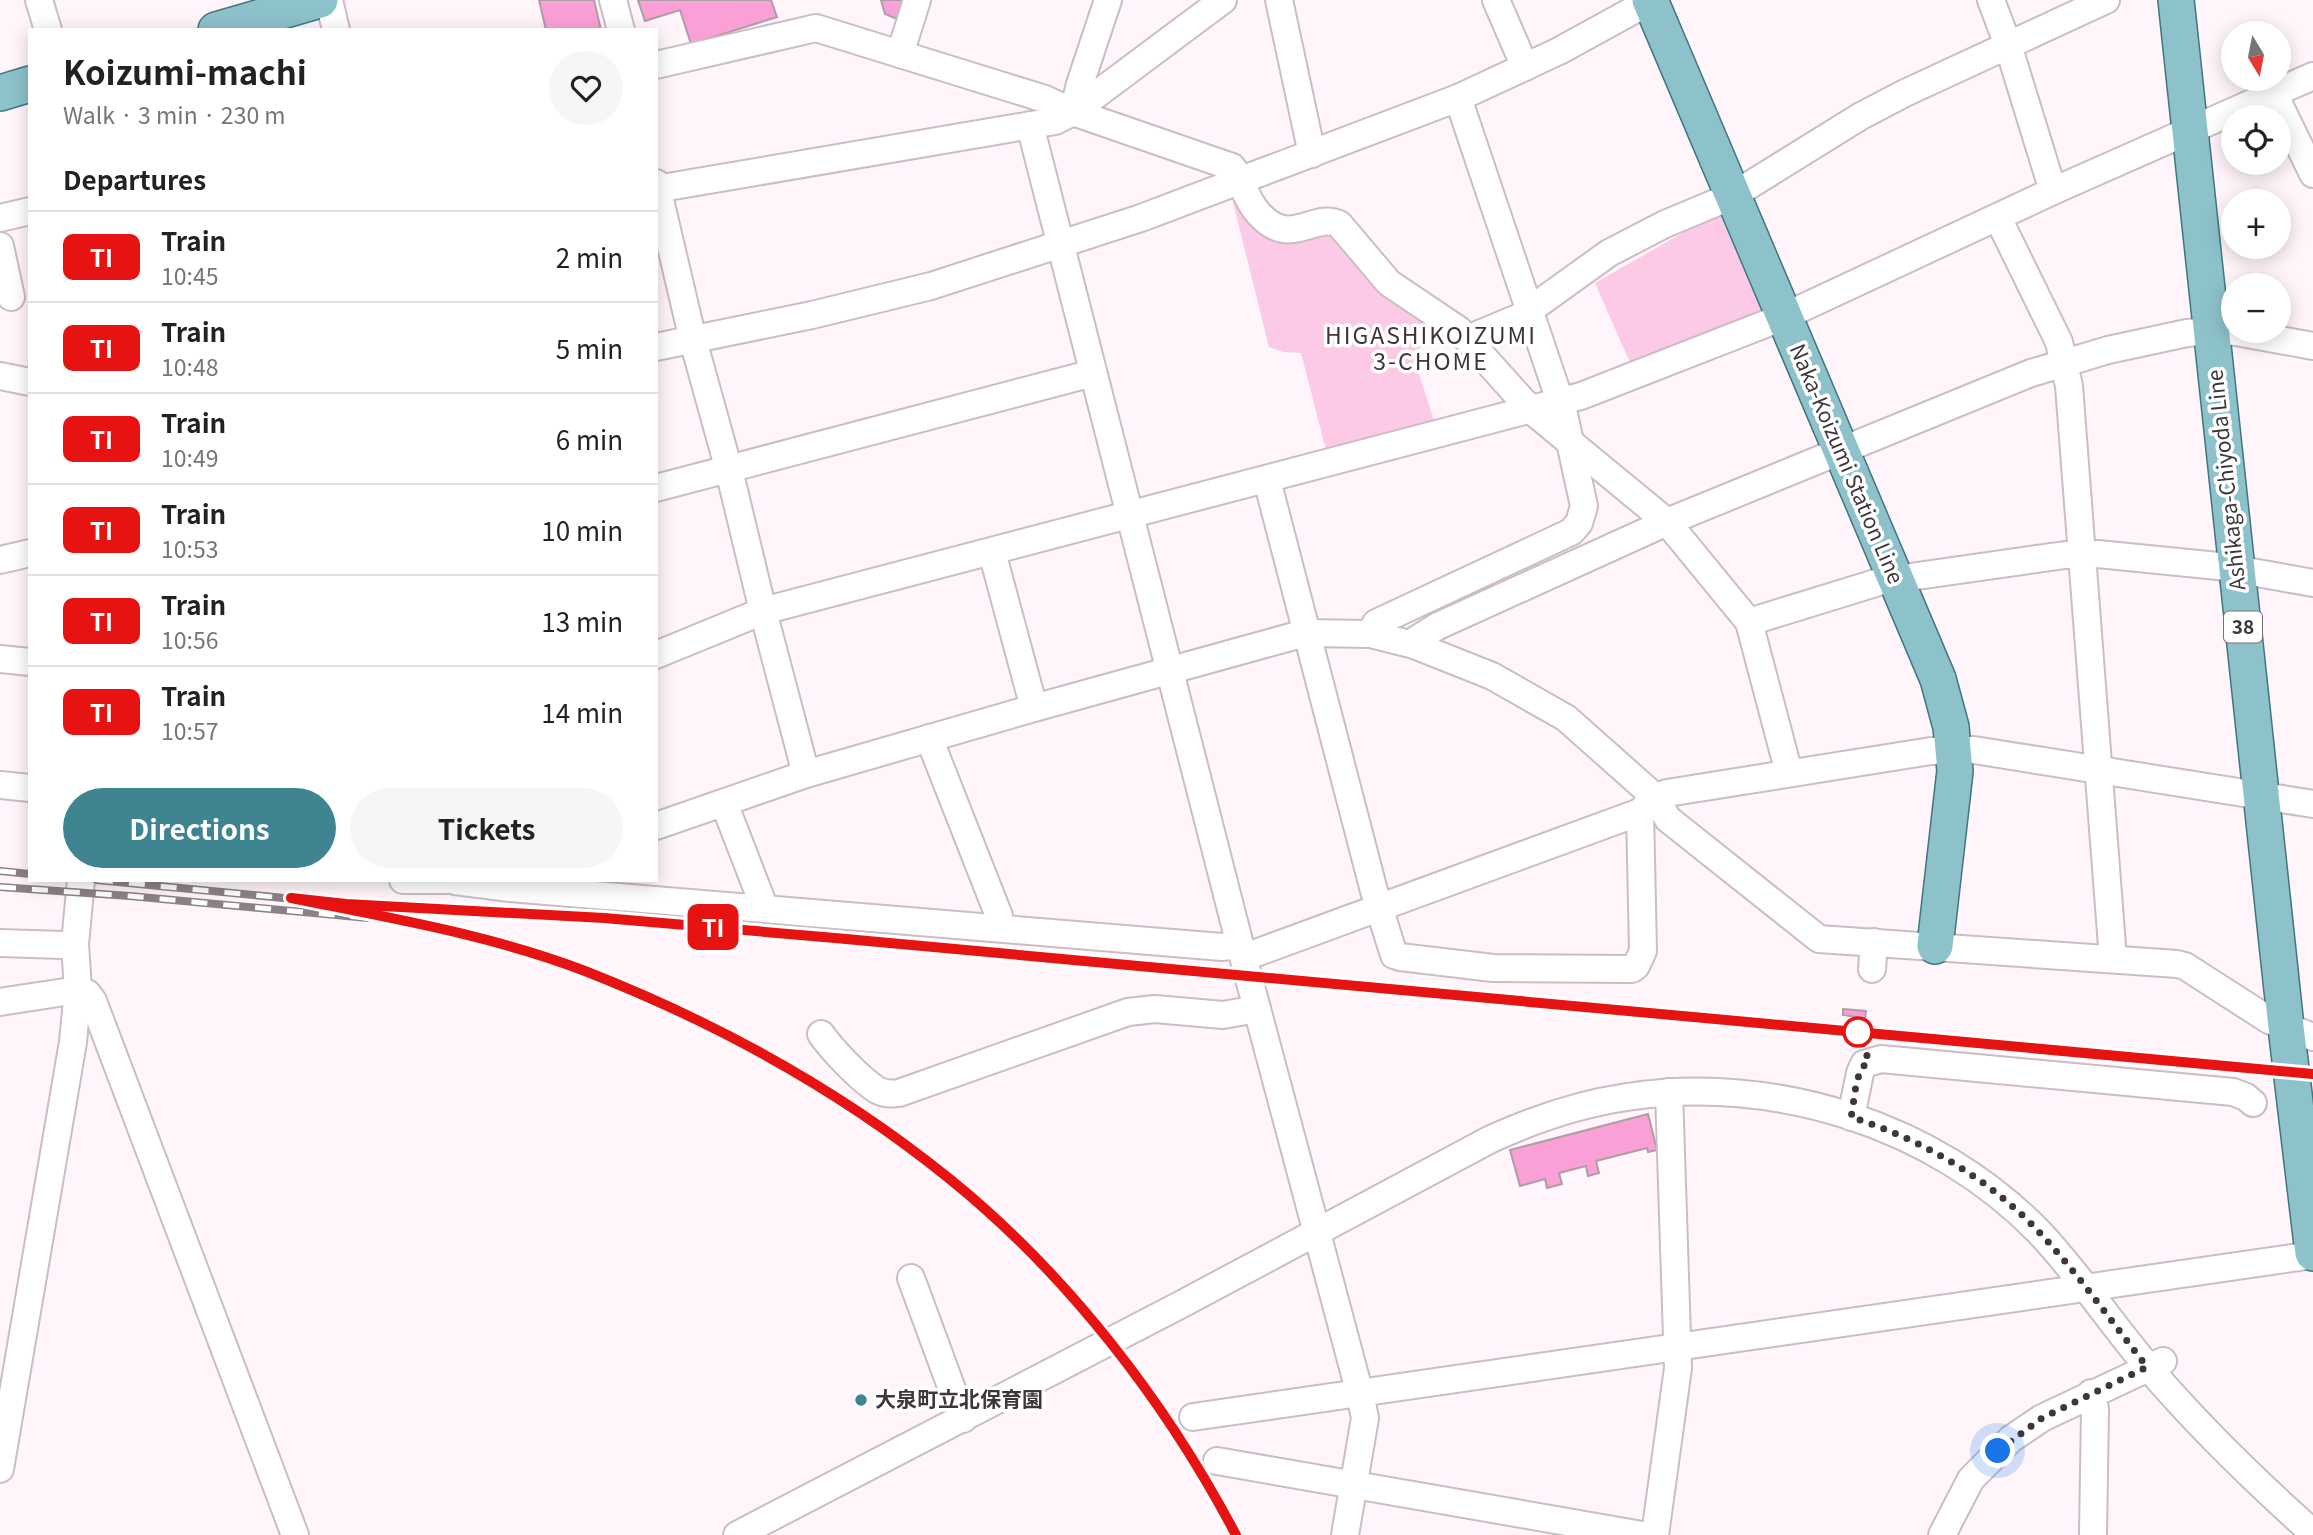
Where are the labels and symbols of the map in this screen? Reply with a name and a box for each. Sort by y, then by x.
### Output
north arrow [2221,21,2291,91]
district label: HIGASHIKOIZUMI 3-CHOME [1325,317,1537,377]
street label: Naka-Koizumi Station Line [1784,339,1912,588]
street label: Ashikaga-Chiyoda Line [2198,368,2252,592]
road number: 38 [2224,612,2262,642]
line badge: TI [682,904,744,950]
unlabelled marker [1843,1017,1873,1047]
place label: 大泉町立北保育園 [875,1383,1043,1413]
marker: 大泉町立北保育園 [853,1392,869,1408]
your location [1980,1433,2015,1468]

